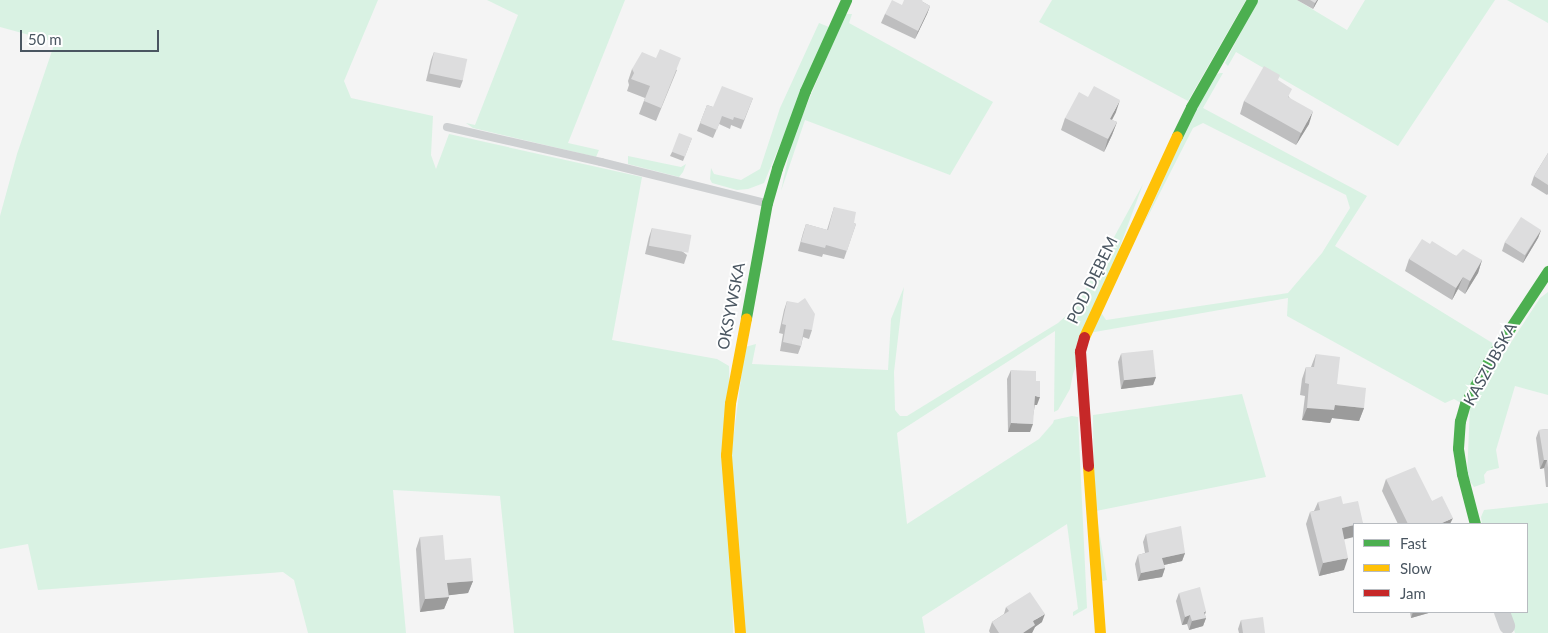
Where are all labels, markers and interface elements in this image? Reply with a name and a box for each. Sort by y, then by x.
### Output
scale bar [22,20,161,52]
text: 50 m [28,30,62,48]
street label: POD DĘBEM [1063,233,1121,327]
street label: OKSYWSKA [713,261,749,351]
street label: KASZUBSKA [1459,319,1521,409]
legend [1353,523,1528,613]
text: Fast [1400,534,1427,552]
text: Slow [1400,559,1432,577]
text: Jam [1400,584,1426,602]

